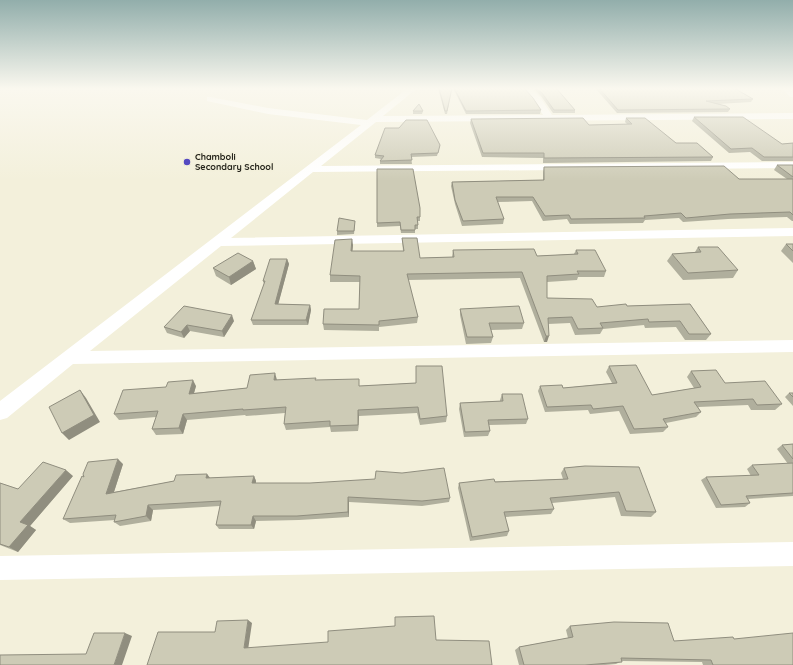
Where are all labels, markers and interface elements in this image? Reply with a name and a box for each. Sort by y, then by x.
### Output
place label: Chamboli Secondary School [195,151,273,172]
marker: Chamboli Secondary School [182,157,192,167]

